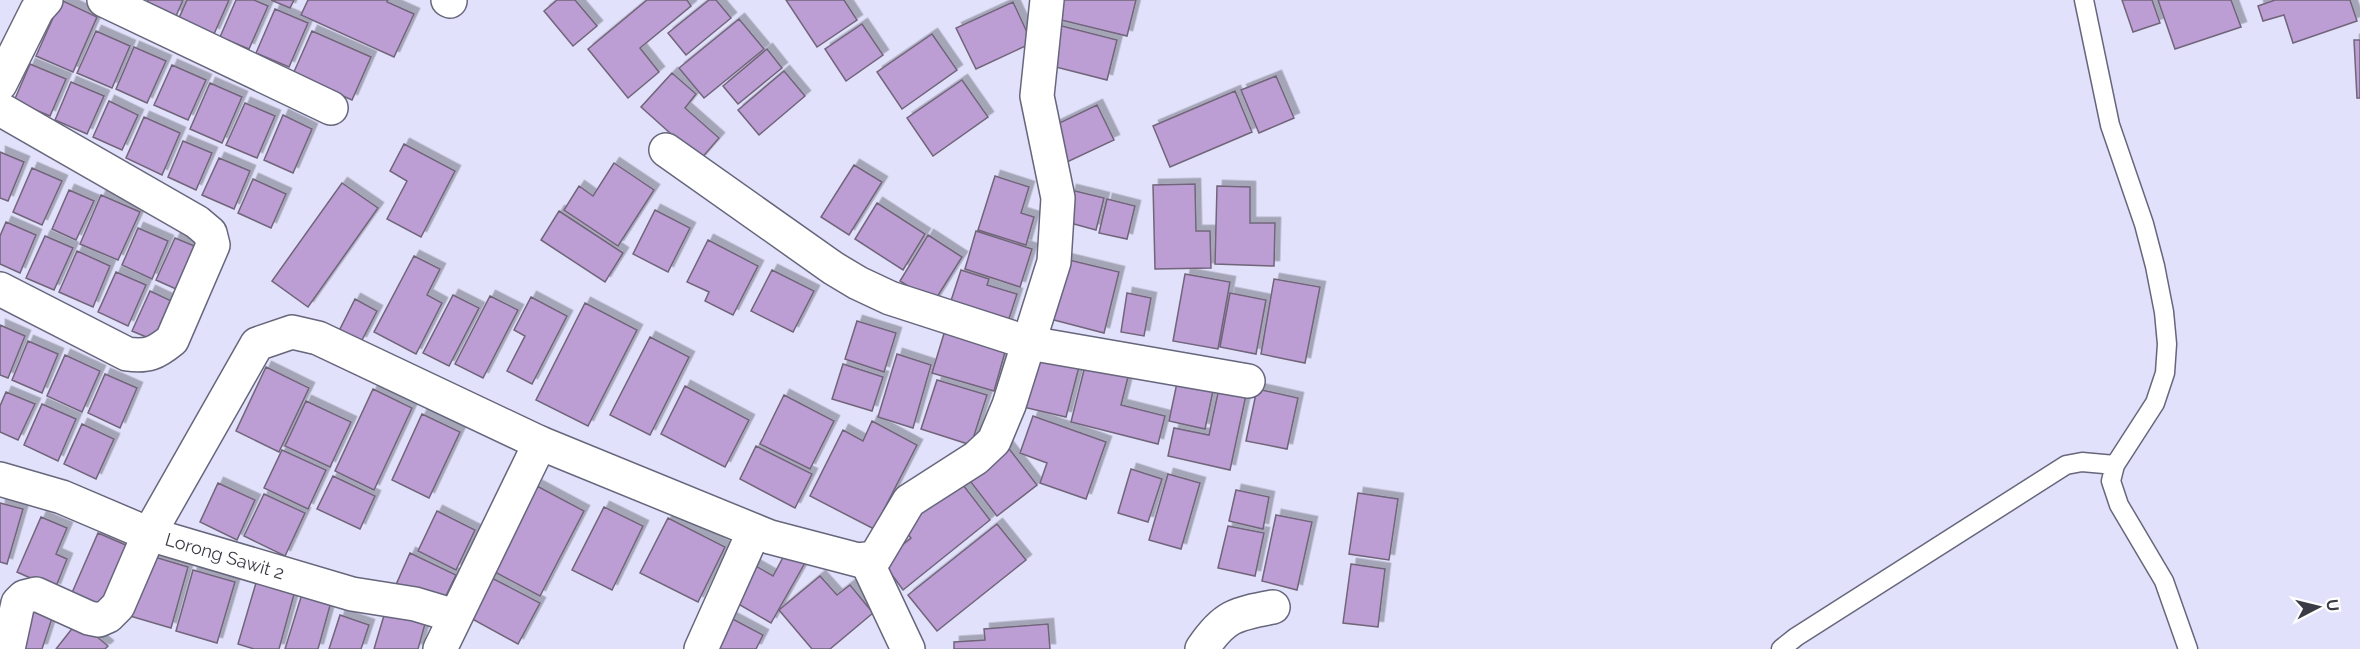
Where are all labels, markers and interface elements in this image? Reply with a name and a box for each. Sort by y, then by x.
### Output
street label: Lorong Sawit 2 [163,528,287,583]
north arrow [2288,577,2348,637]
text: U [2322,598,2343,612]

